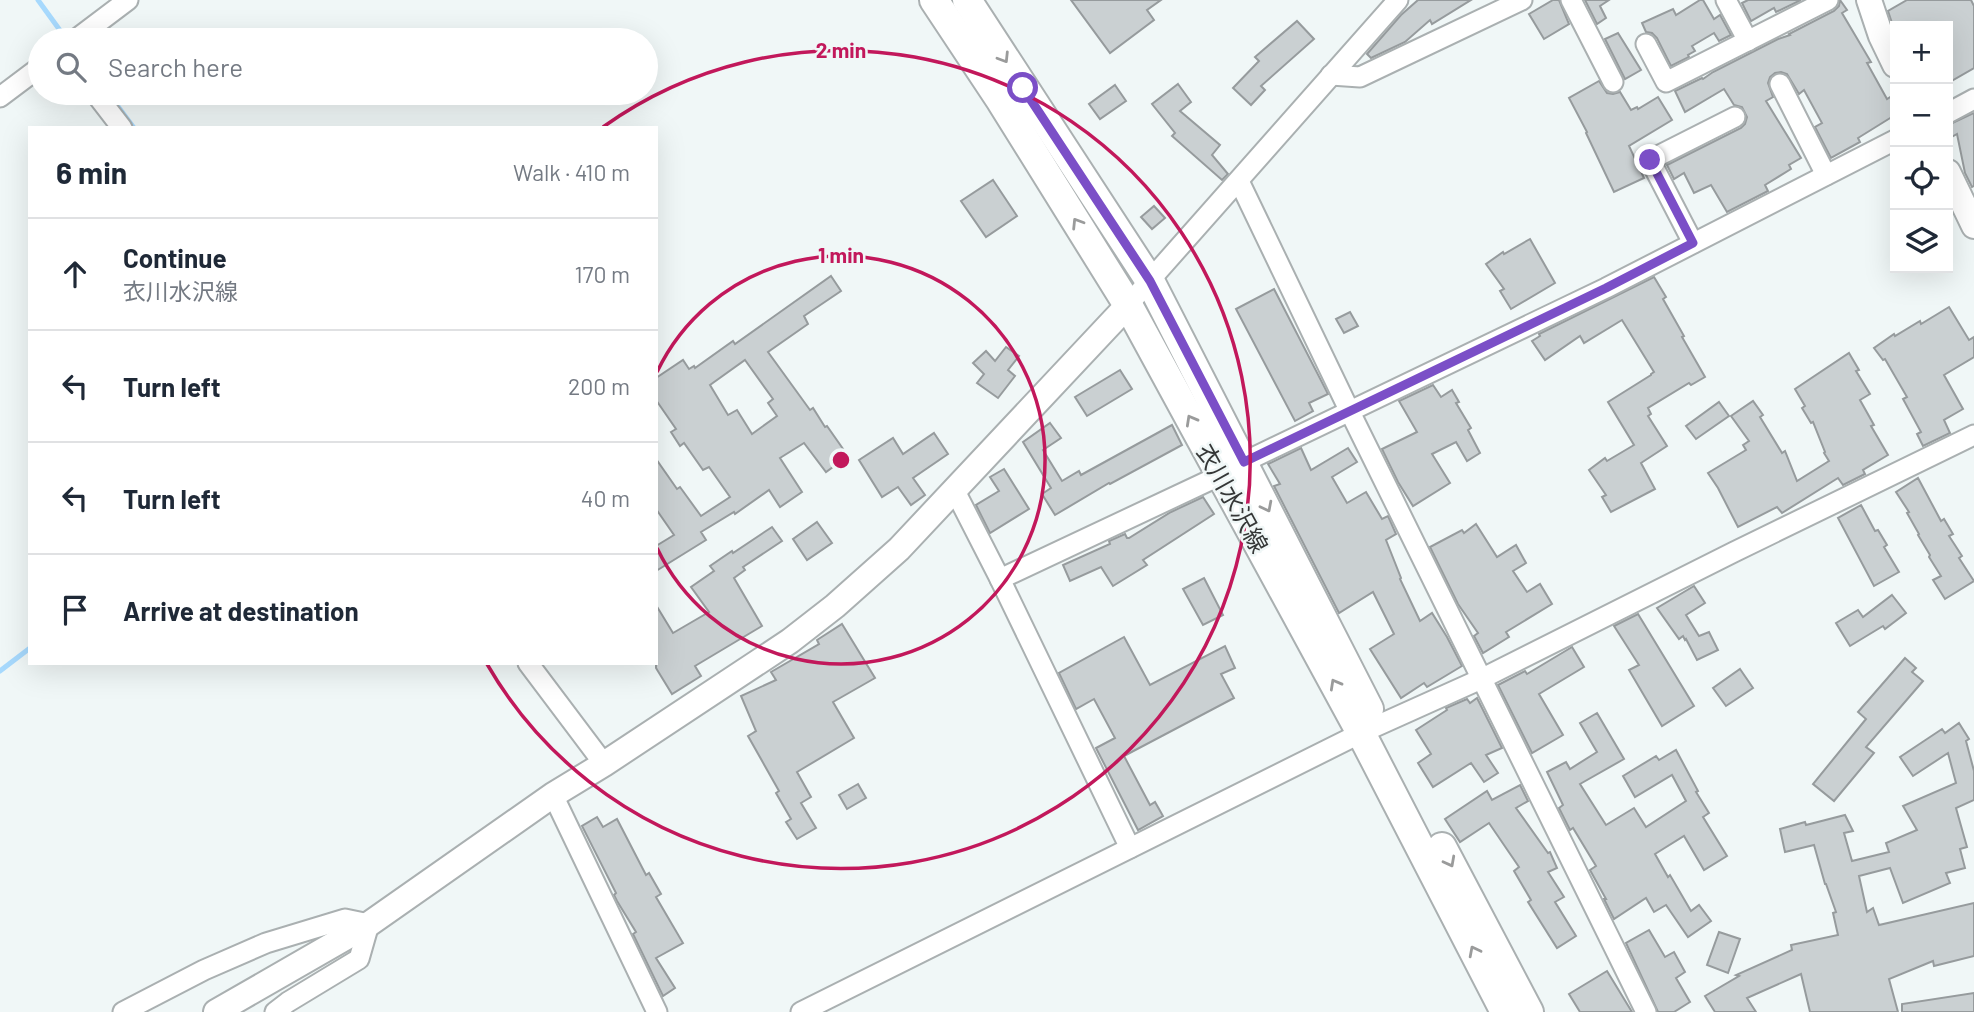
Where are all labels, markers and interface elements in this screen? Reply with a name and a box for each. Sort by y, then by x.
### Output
map controls [1890,21,1953,273]
button: + [1890,21,1953,84]
search box [28,28,658,105]
text: 2 min [816,37,866,62]
icon: search [52,48,90,86]
one-way arrow [995,50,1008,63]
text: Search here [108,51,243,82]
route start [1007,72,1038,103]
button: − [1890,84,1953,147]
route end [1634,144,1665,175]
button: locate [1890,147,1953,210]
text: 6 min [56,154,127,190]
text: Walk · 410 m [513,158,630,186]
button: layers [1890,210,1953,273]
one-way arrow [1072,218,1085,231]
text: Continue [123,242,227,273]
text: 1 min [818,242,864,267]
icon: ahead [56,255,94,293]
text: 170 m [574,260,630,288]
text: 衣川水沢線 [123,277,238,305]
icon: left [56,367,94,405]
text: Turn left [123,371,221,402]
text: 200 m [568,372,630,400]
one-way arrow [1185,415,1199,427]
street label: 衣川水沢線 [1191,438,1275,558]
centre of rings [829,448,853,472]
icon: left [56,479,94,517]
text: Turn left [123,483,221,514]
text: 40 m [581,484,630,512]
one-way arrow [1258,500,1272,512]
icon: arrive [56,591,94,629]
text: Arrive at destination [123,595,359,626]
one-way arrow [1330,679,1343,692]
one-way arrow [1441,855,1455,867]
one-way arrow [1468,946,1482,958]

